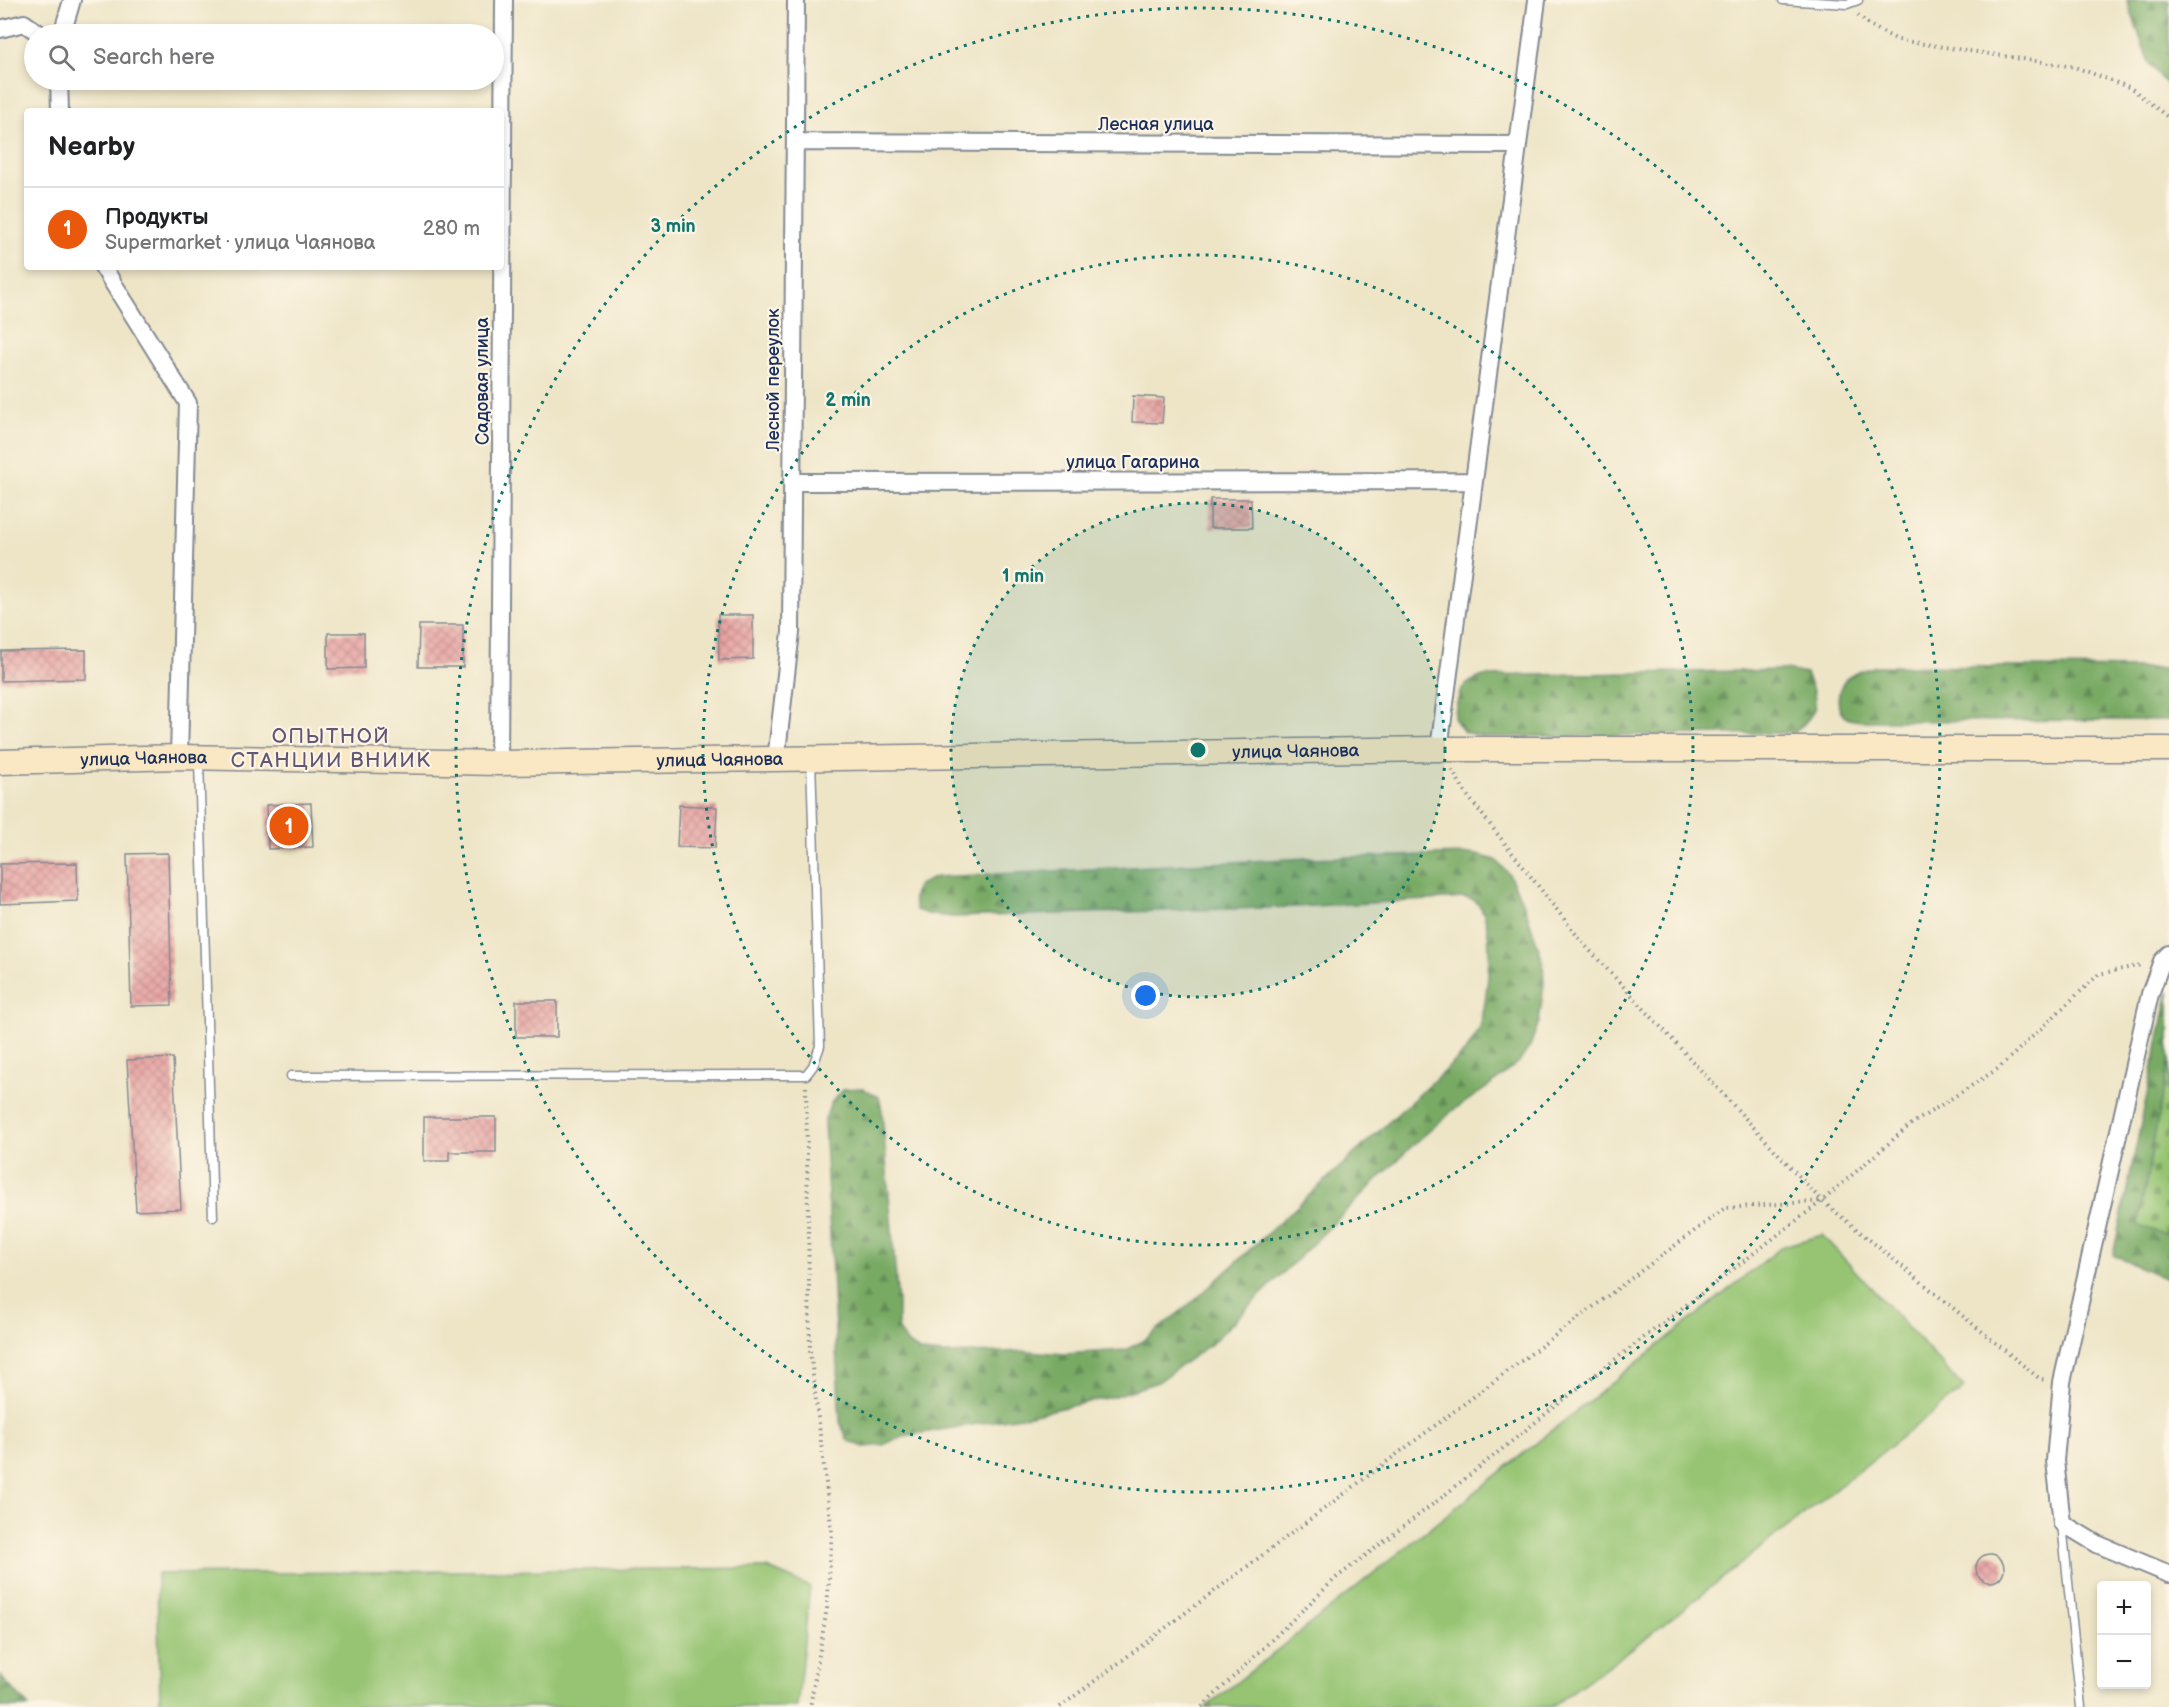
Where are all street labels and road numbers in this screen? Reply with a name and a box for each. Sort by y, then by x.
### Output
street label: Лесная улица [1097,114,1214,135]
street label: Лесной переулок [763,308,784,453]
street label: Садовая улица [472,317,493,445]
street label: улица Гагарина [1066,452,1200,473]
street label: улица Чаянова [1232,740,1360,763]
street label: улица Чаянова [80,747,208,771]
street label: улица Чаянова [656,749,784,772]

